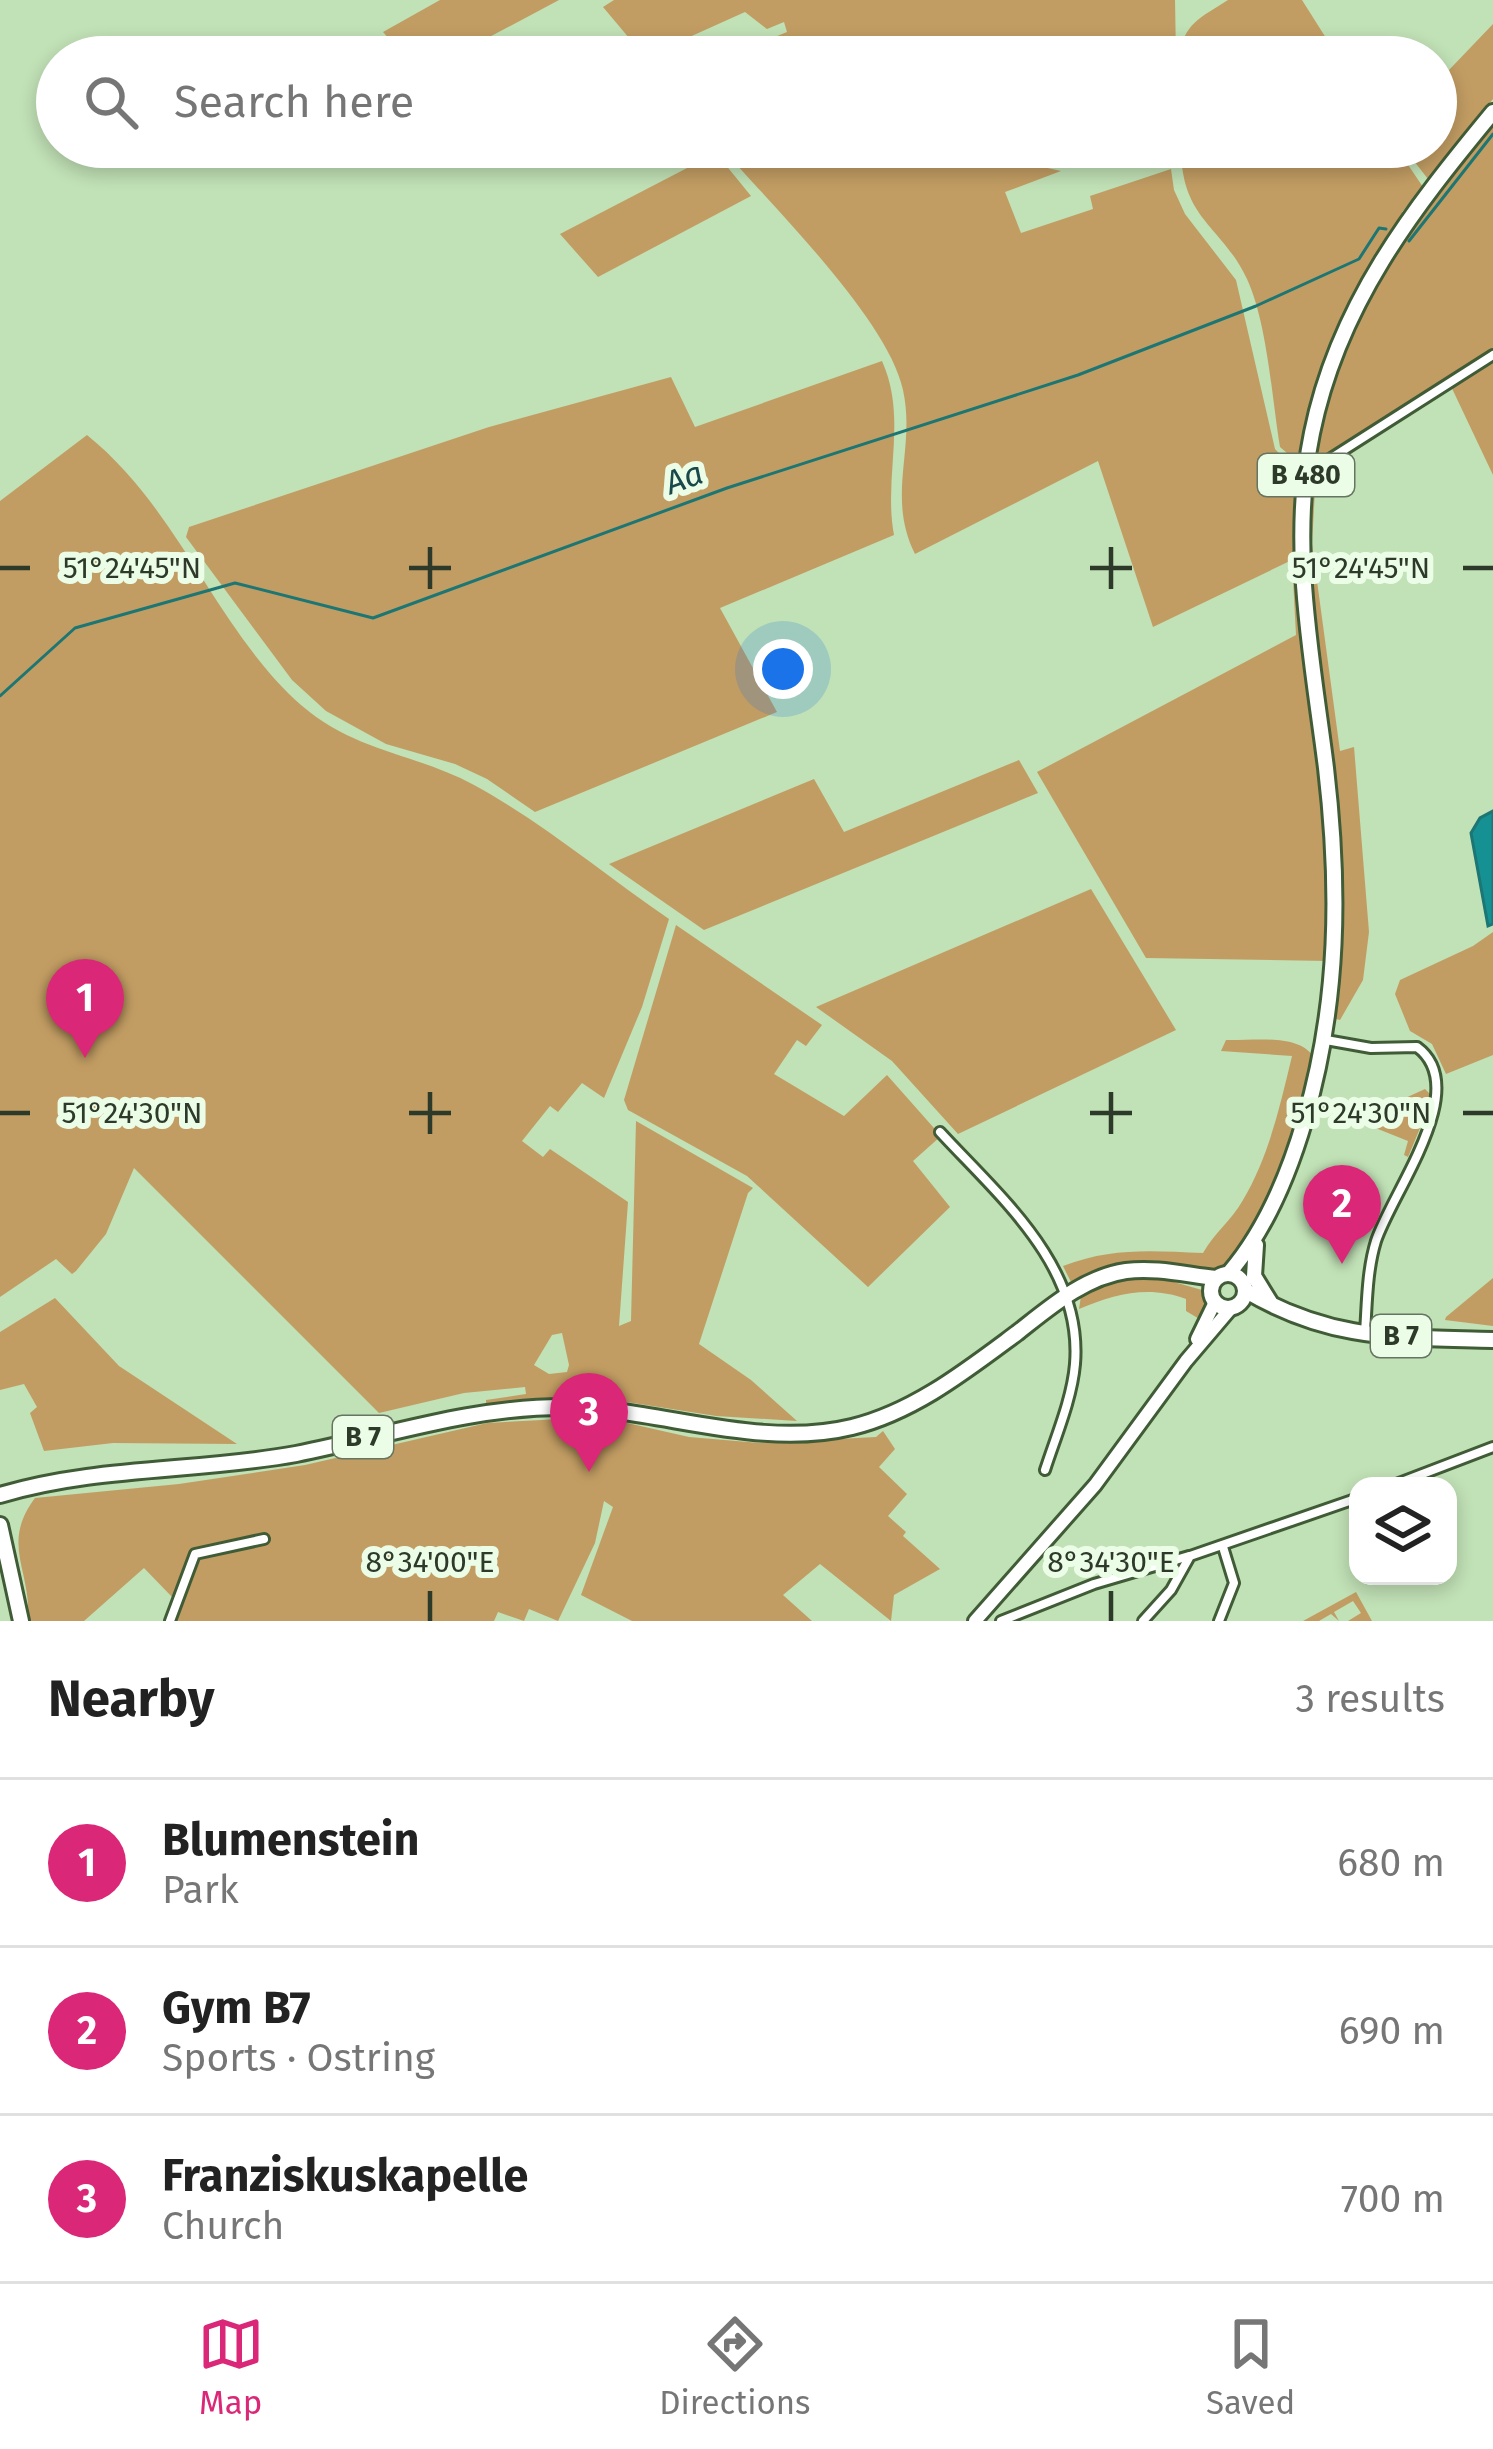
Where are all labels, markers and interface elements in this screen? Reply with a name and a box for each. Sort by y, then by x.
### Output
search box [36,36,1457,168]
icon: search [78,69,144,135]
text: Search here [174,75,414,129]
water label: Aa [658,453,708,504]
road number: B 480 [1258,454,1354,496]
text: 51°24'45"N [63,550,201,586]
text: 51°24'45"N [1292,550,1430,586]
your location [753,639,813,699]
pin: 1 [46,959,124,1058]
text: 51°24'30"N [61,1095,203,1131]
text: 51°24'30"N [1290,1095,1432,1131]
pin: 2 [1303,1165,1381,1264]
road number: B 7 [1371,1315,1431,1357]
pin: 3 [550,1373,628,1472]
road number: B 7 [333,1416,393,1458]
map controls [1349,1477,1457,1585]
button: layers [1349,1477,1457,1585]
text: 8°34'00"E [366,1544,494,1580]
text: 8°34'30"E [1047,1544,1175,1580]
text: Nearby [48,1668,214,1730]
text: 3 results [1295,1676,1445,1722]
text: Blumenstein [162,1813,420,1867]
text: 1 [78,1840,96,1886]
text: 680 m [1337,1840,1445,1886]
text: Park [162,1867,239,1913]
text: Gym B7 [162,1981,311,2035]
text: 2 [77,2008,97,2054]
text: 690 m [1339,2008,1445,2054]
text: Sports · Ostring [162,2035,435,2081]
text: Franziskuskapelle [162,2149,528,2203]
text: 3 [77,2176,97,2222]
text: 700 m [1341,2176,1445,2222]
text: Church [162,2203,284,2249]
tab: Map [198,2311,264,2423]
tab: Directions [659,2311,811,2423]
tab: Saved [1206,2311,1295,2423]

